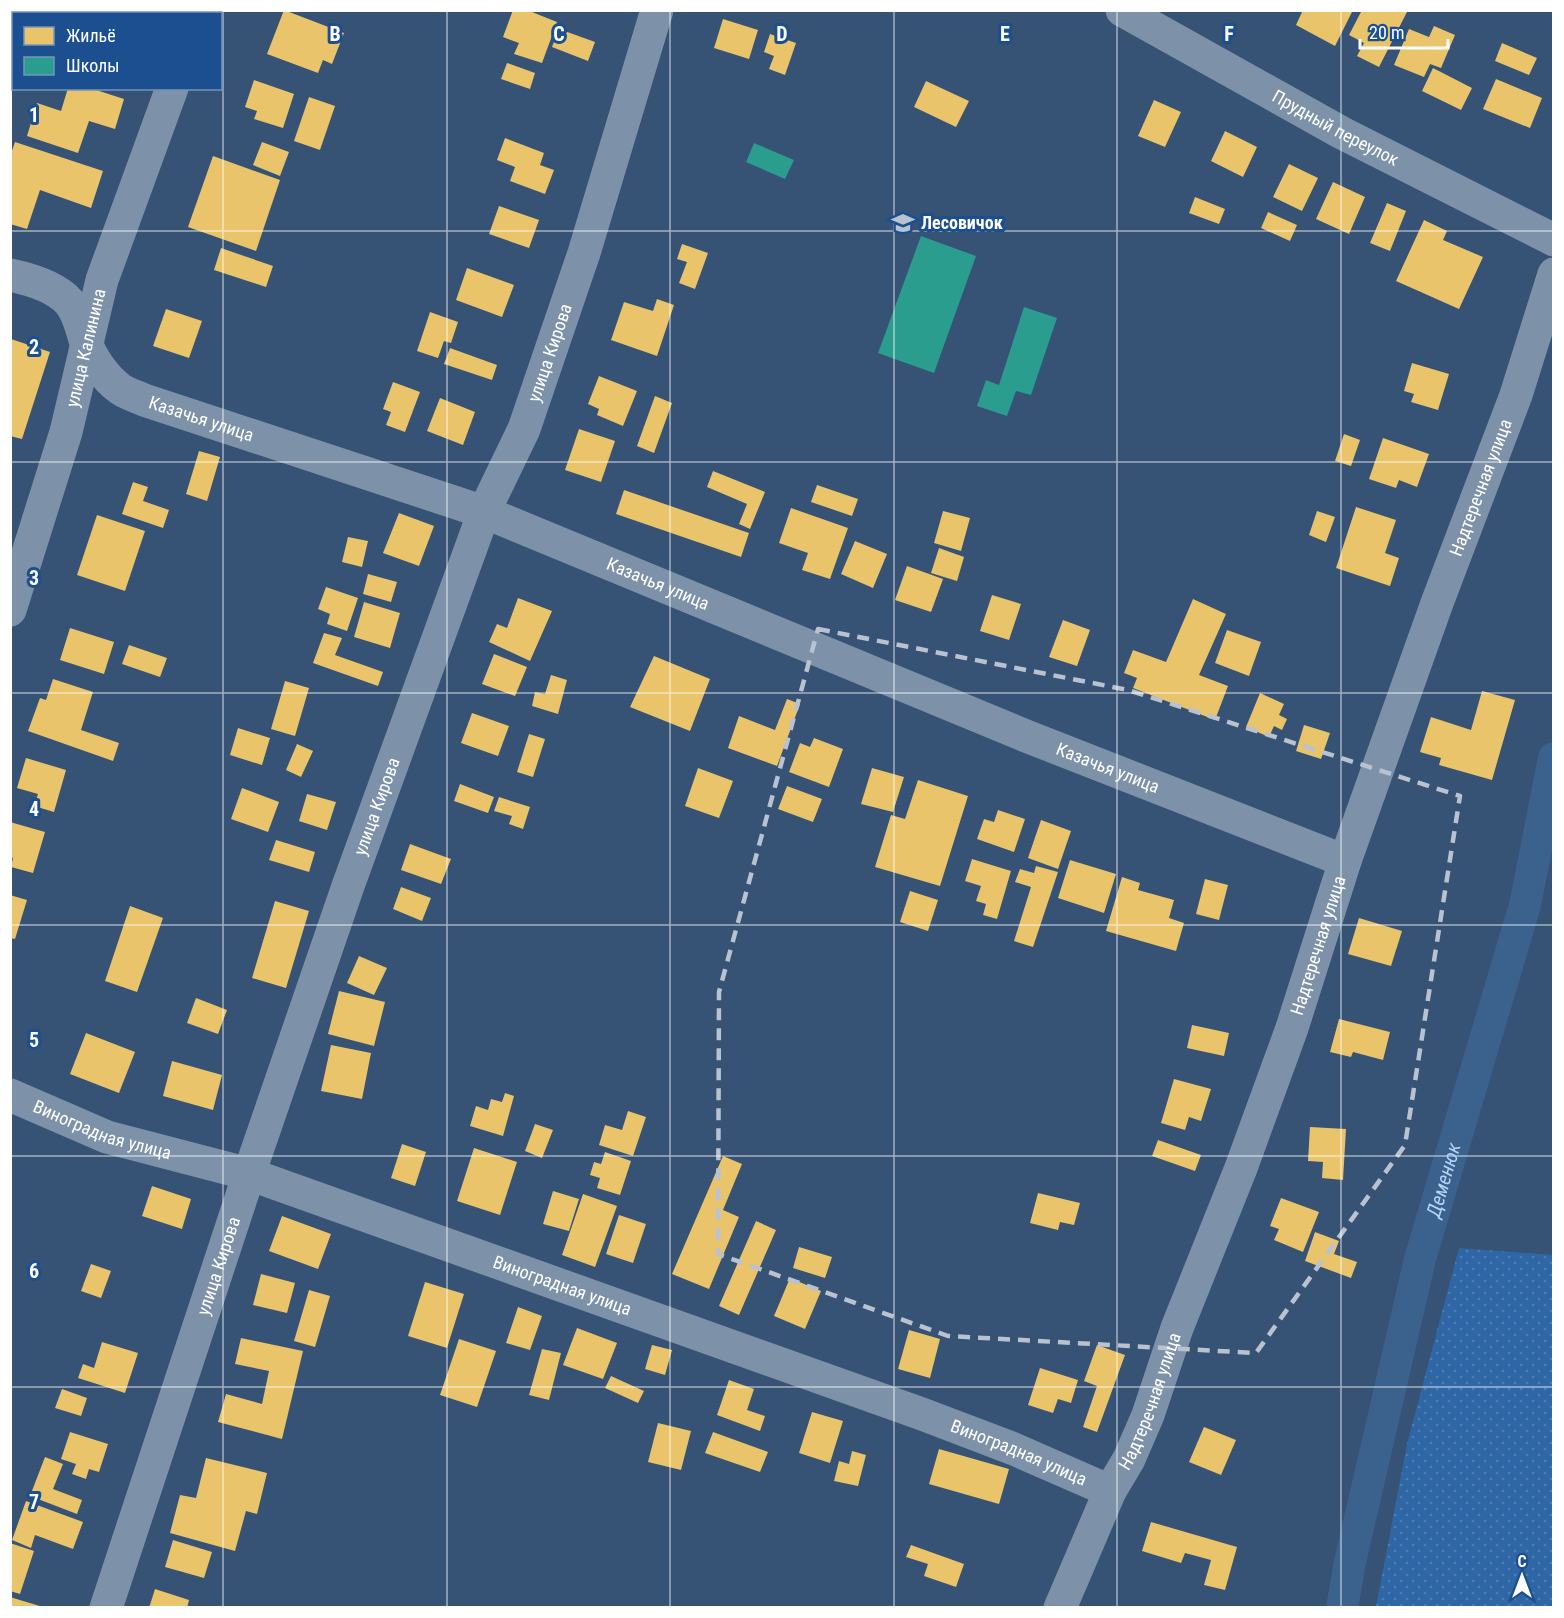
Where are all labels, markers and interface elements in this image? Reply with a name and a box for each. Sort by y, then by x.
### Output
legend [12,12,222,90]
scale bar [1360,12,1448,50]
text: B [329,22,341,46]
text: C [553,22,565,46]
text: D [776,22,788,46]
text: E [1000,22,1010,46]
text: F [1224,22,1234,46]
text: 20 m [1369,22,1404,43]
text: Жильё [66,25,116,46]
text: Школы [66,55,119,76]
street label: Прудный переулок [1269,85,1403,170]
text: 1 [29,103,39,127]
school or university icon: Лесовичок [890,210,916,236]
place label: Лесовичок [921,212,1003,233]
street label: улица Калинина [61,287,110,409]
street label: улица Кирова [523,301,576,405]
text: 2 [29,335,39,359]
street label: Казачья улица [146,391,256,445]
street label: Надтеречная улица [1445,416,1516,559]
street label: Казачья улица [604,553,713,614]
text: 3 [29,566,39,590]
street label: Казачья улица [1053,738,1163,797]
street label: улица Кирова [349,755,404,858]
text: 4 [29,797,39,821]
street label: Надтеречная улица [1286,873,1350,1018]
text: 5 [29,1028,39,1052]
street label: Виноградная улица [30,1095,174,1163]
water label: Деменюк [1420,1139,1466,1222]
street label: улица Кирова [192,1214,244,1318]
street label: Виноградная улица [490,1251,634,1320]
text: 6 [29,1259,39,1283]
street label: Надтеречная улица [1114,1330,1185,1473]
street label: Виноградная улица [948,1415,1090,1490]
text: 7 [29,1490,39,1514]
north arrow [1492,1546,1552,1606]
text: С [1517,1552,1527,1571]

